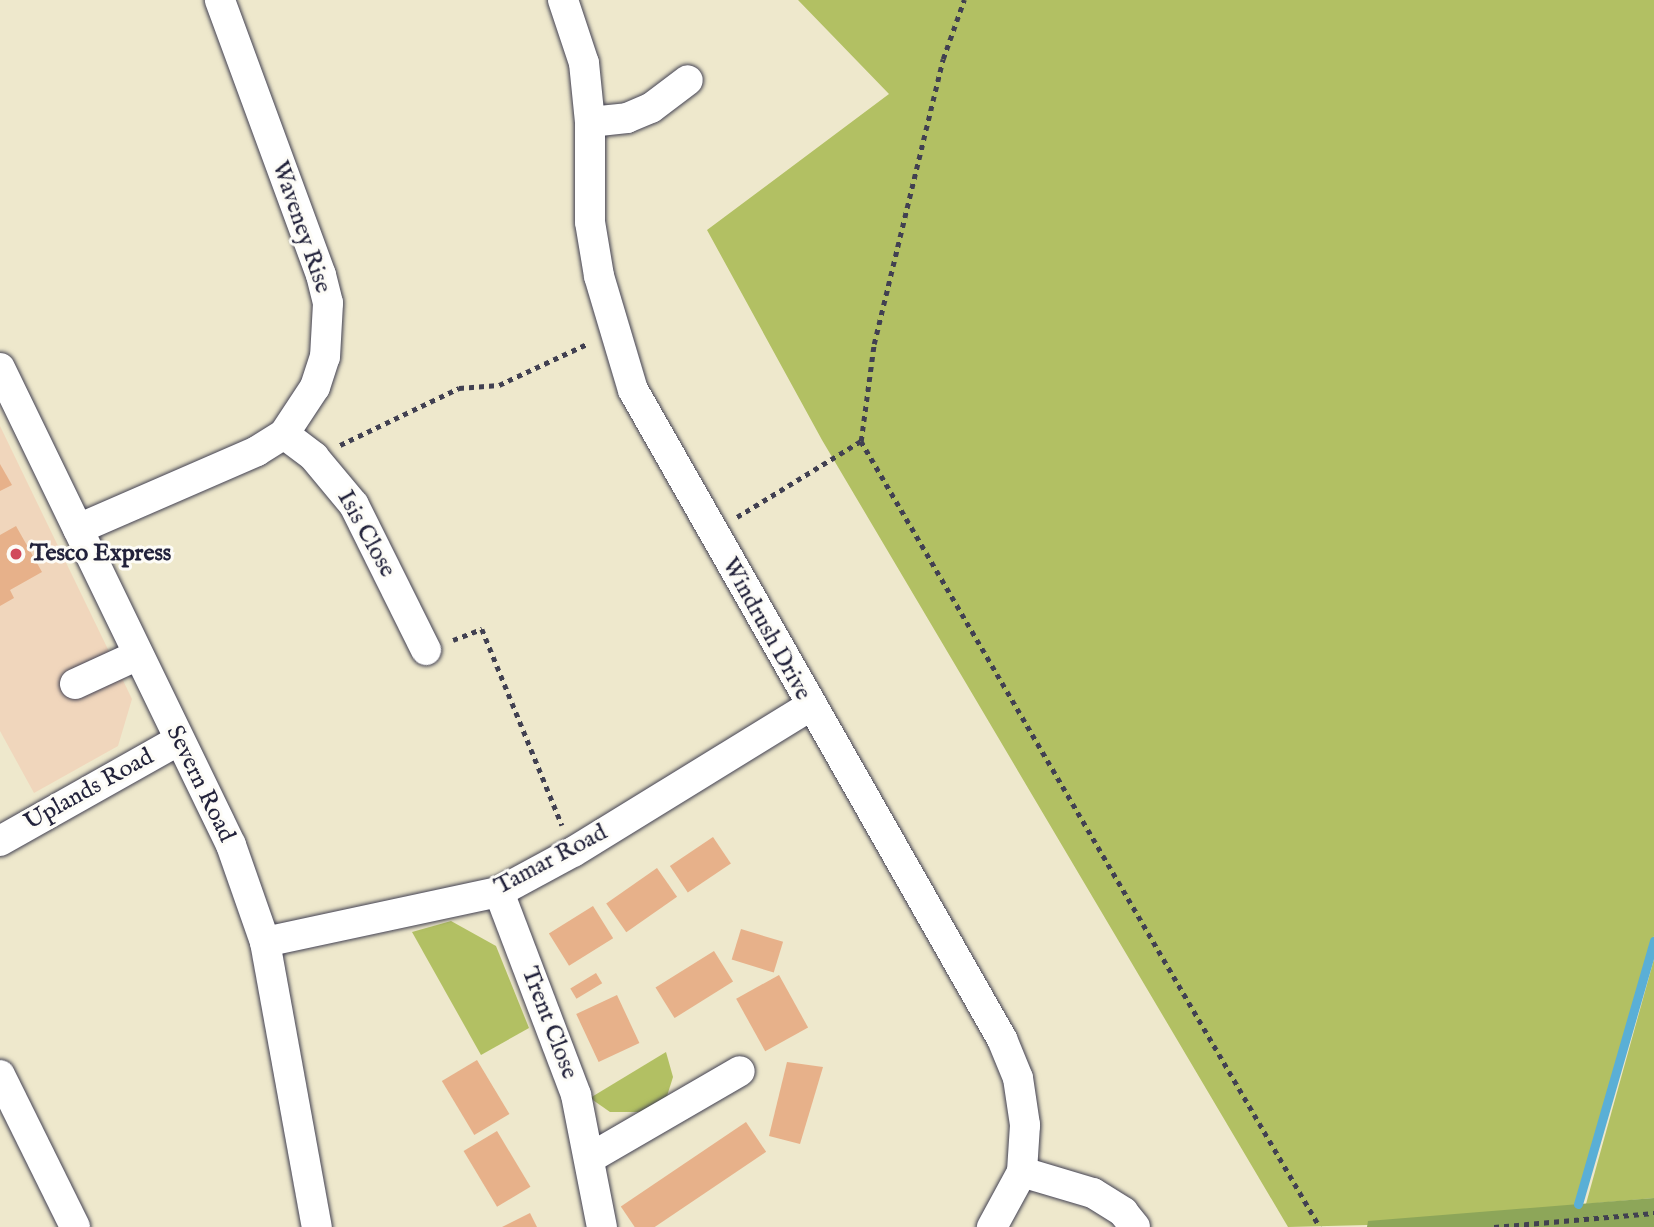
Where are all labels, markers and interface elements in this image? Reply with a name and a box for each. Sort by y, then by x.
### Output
street label: Waveney Rise [265,157,337,297]
street label: Isis Close [330,486,402,582]
place label: Tesco Express [30,540,171,568]
marker: Tesco Express [8,546,24,562]
street label: Windrush Drive [715,553,817,705]
street label: Severn Road [159,721,241,847]
street label: Uplands Road [19,743,159,837]
street label: Tamar Road [490,818,612,902]
street label: Trent Close [514,963,584,1083]

